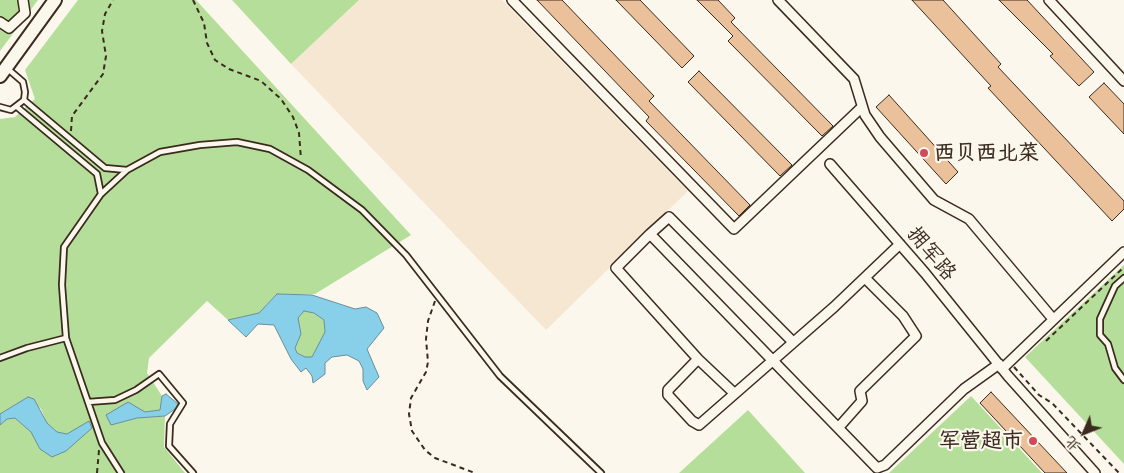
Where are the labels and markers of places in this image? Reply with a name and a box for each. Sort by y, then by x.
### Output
place label: 西贝西北菜 [934,140,1039,166]
marker: 西贝西北菜 [918,147,930,159]
place label: 军营超市 [939,428,1023,454]
marker: 军营超市 [1027,435,1039,447]

